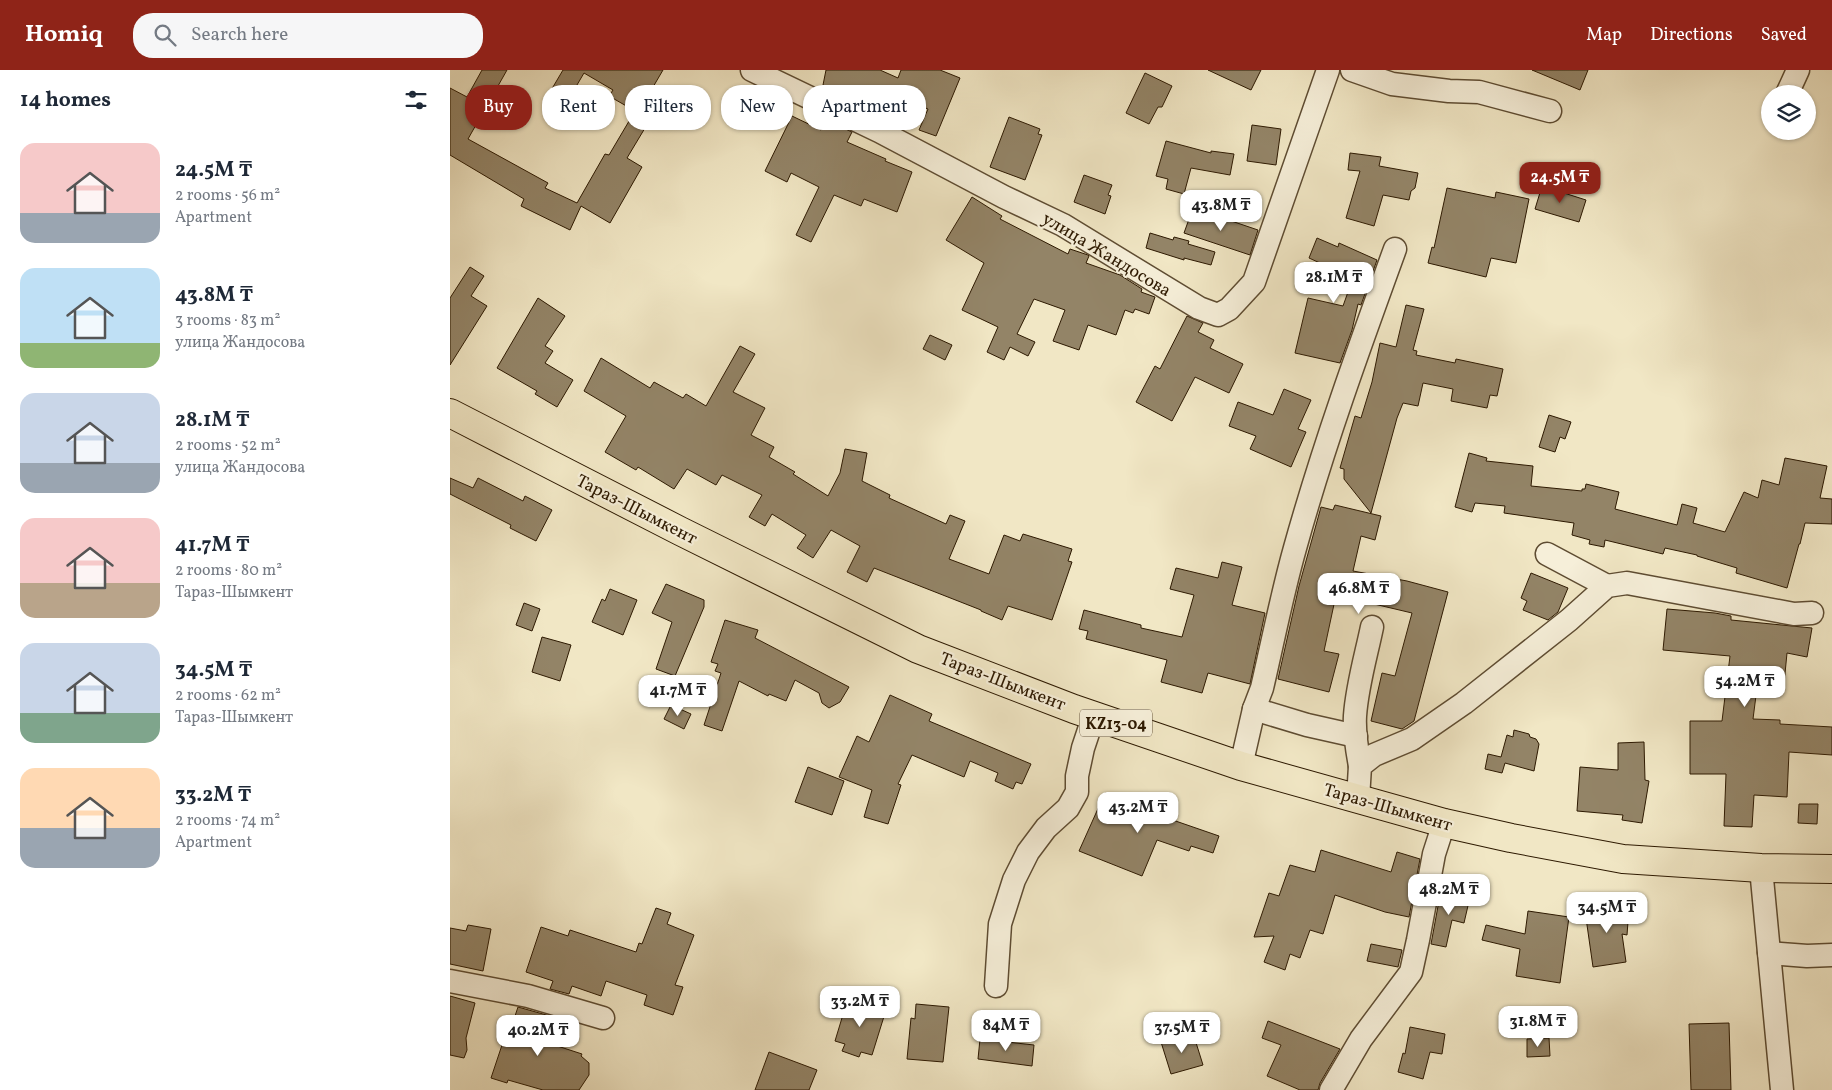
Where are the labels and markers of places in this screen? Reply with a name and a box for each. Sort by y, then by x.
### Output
pin: 24.5M ₸ [1514,162,1606,204]
pin: 43.8M ₸ [1175,190,1267,232]
pin: 28.1M ₸ [1288,262,1380,304]
pin: 46.8M ₸ [1313,572,1405,615]
pin: 54.2M ₸ [1699,666,1791,708]
pin: 41.7M ₸ [632,674,724,717]
pin: 43.2M ₸ [1092,792,1184,834]
pin: 48.2M ₸ [1403,874,1495,916]
pin: 34.5M ₸ [1561,892,1653,934]
pin: 33.2M ₸ [814,986,906,1028]
pin: 31.8M ₸ [1492,1006,1584,1048]
pin: 84M ₸ [971,1010,1041,1052]
pin: 37.5M ₸ [1136,1012,1228,1054]
pin: 40.2M ₸ [492,1014,584,1057]

